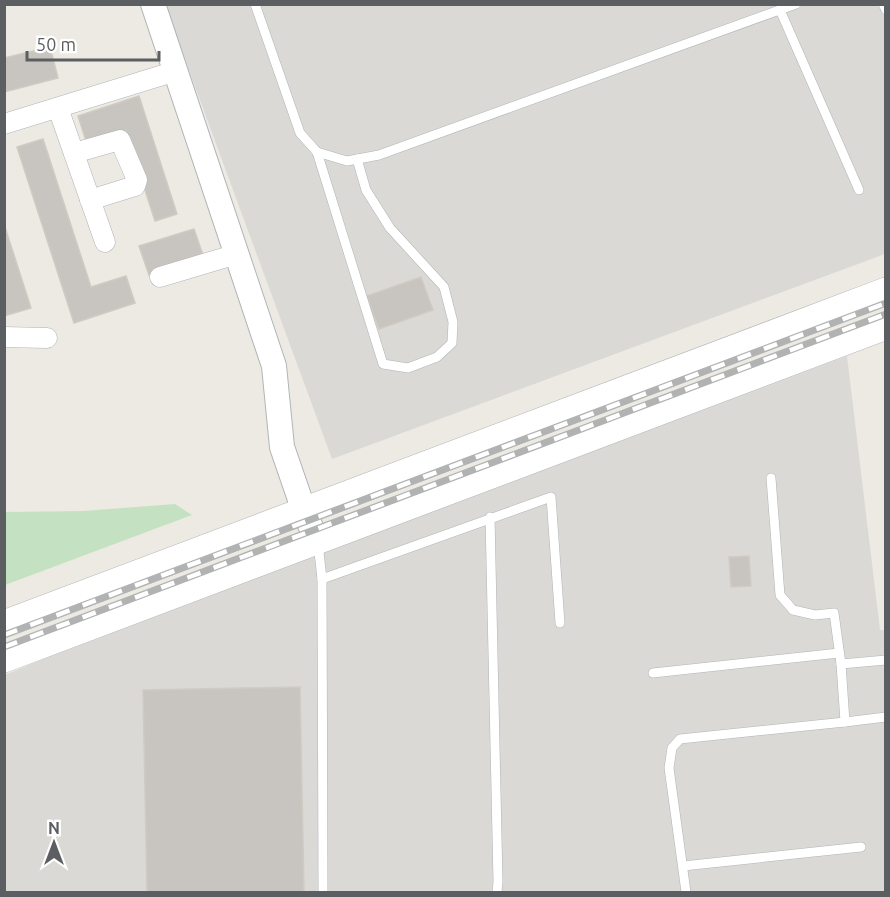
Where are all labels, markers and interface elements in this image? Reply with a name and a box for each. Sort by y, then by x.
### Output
scale bar [27,24,159,62]
text: 50 m [36,34,76,54]
north arrow [24,813,84,873]
text: N [48,819,60,837]

